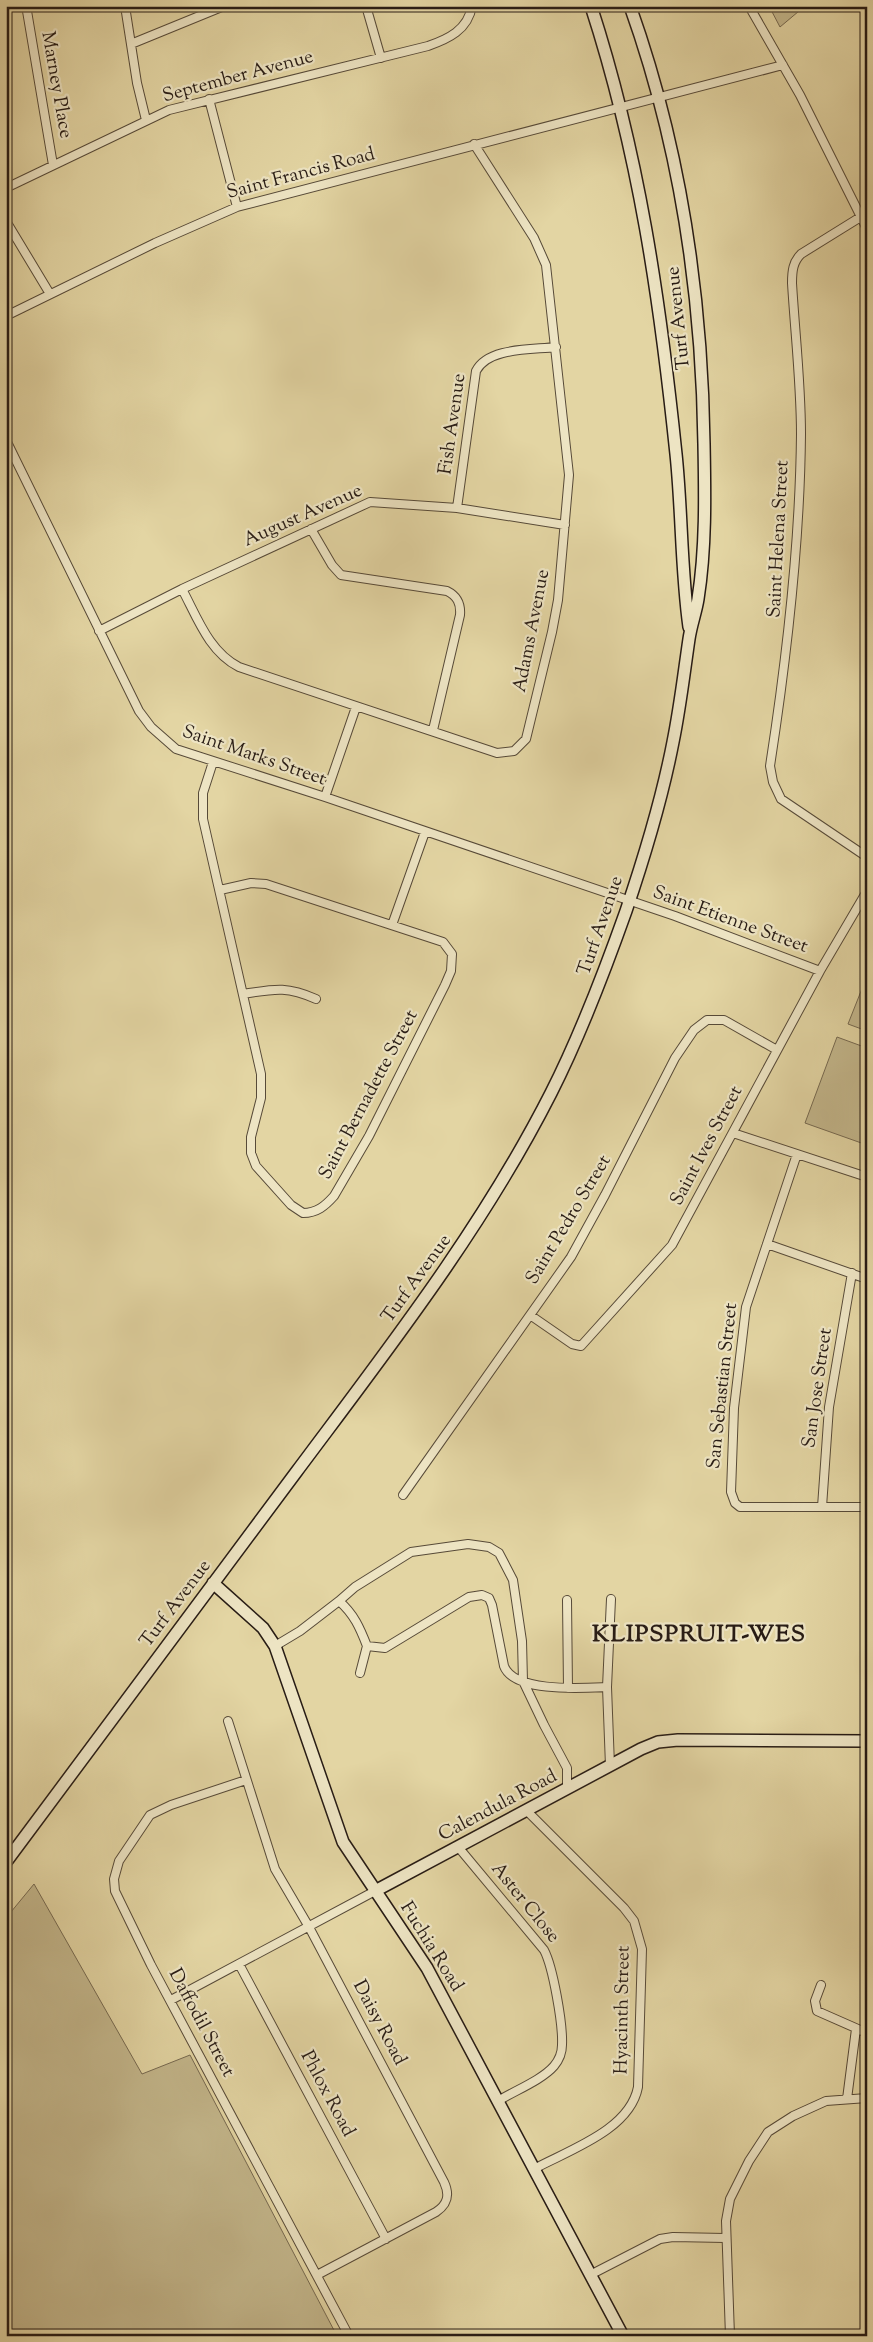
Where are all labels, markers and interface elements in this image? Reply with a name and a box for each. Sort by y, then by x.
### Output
street label: Marney Place [33,29,79,141]
street label: September Avenue [160,44,317,110]
street label: Saint Francis Road [224,141,378,207]
street label: Turf Avenue [660,265,698,371]
street label: Fish Avenue [433,372,473,476]
street label: Saint Helena Street [761,459,797,619]
street label: August Avenue [239,478,367,554]
street label: Adams Avenue [507,567,557,695]
street label: Saint Marks Street [178,719,330,794]
street label: Turf Avenue [571,872,631,979]
street label: Saint Etienne Street [649,879,812,961]
street label: Saint Bernadette Street [313,1005,426,1185]
street label: Saint Ives Street [664,1081,750,1211]
street label: Saint Pedro Street [520,1150,619,1290]
street label: Turf Avenue [376,1229,459,1329]
street label: San Sebastian Street [701,1301,745,1470]
street label: San Jose Street [796,1326,840,1450]
street label: Turf Avenue [134,1554,218,1654]
district label: KLIPSPRUIT-WES [592,1618,806,1652]
street label: Calendula Road [434,1763,562,1849]
street label: Aster Close [484,1857,566,1949]
street label: Fuchia Road [393,1897,470,1998]
street label: Hyacinth Street [608,1945,638,2075]
street label: Daffodil Street [161,1964,241,2083]
street label: Daisy Road [345,1976,413,2071]
street label: Phlox Road [293,2046,361,2142]

